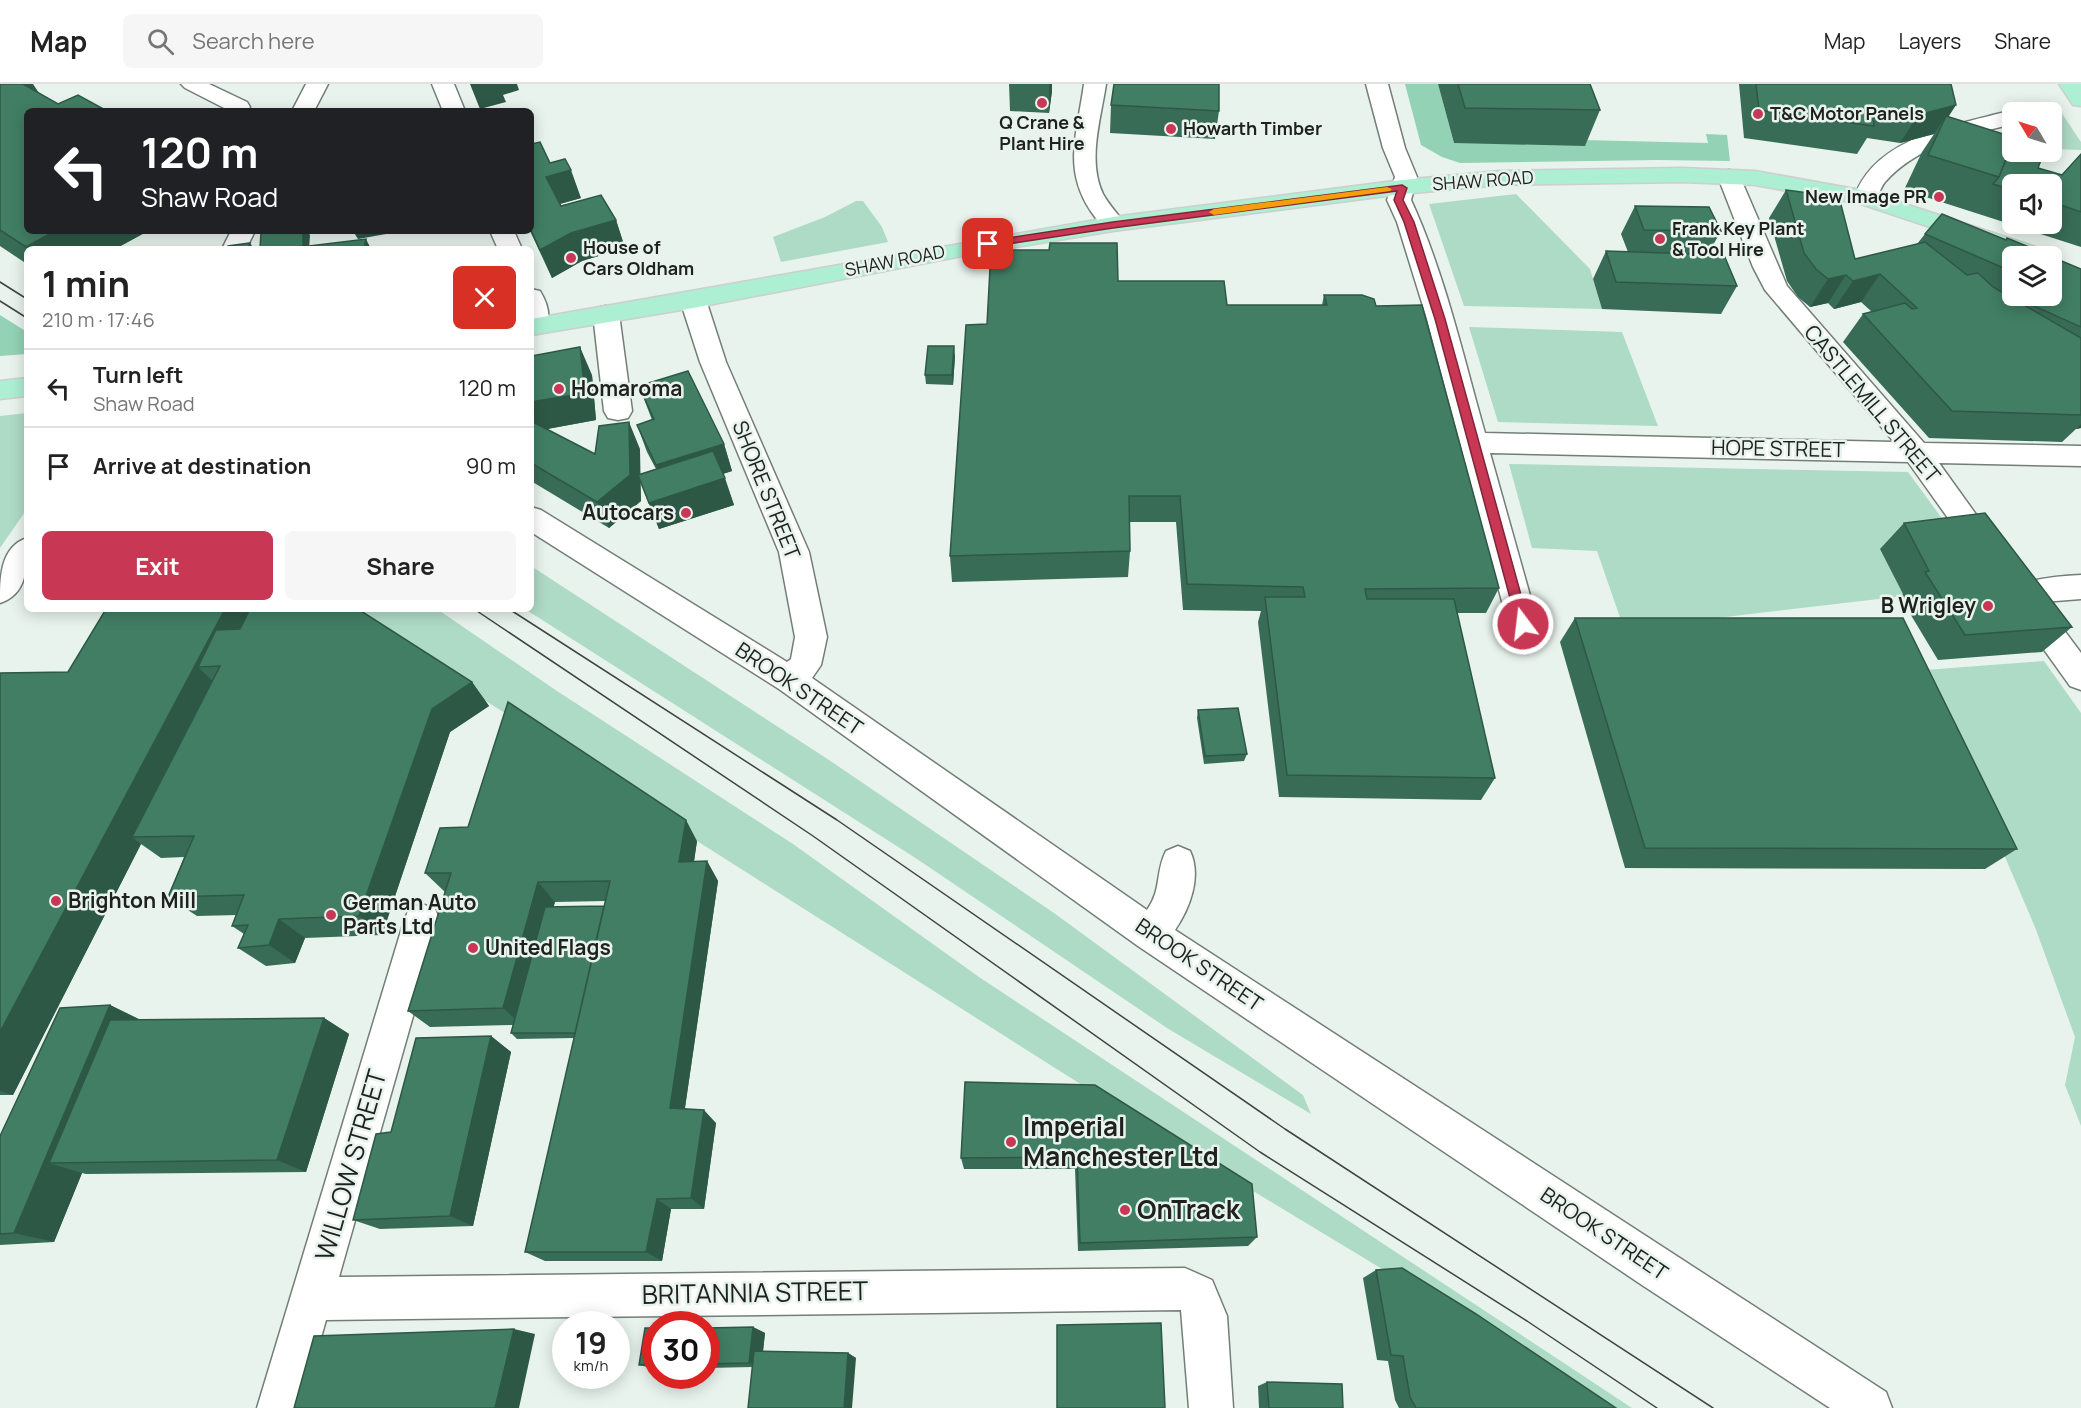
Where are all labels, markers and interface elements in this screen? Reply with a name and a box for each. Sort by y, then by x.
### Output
search box [123,14,543,68]
text: Map [30,22,87,60]
icon: search [144,25,177,58]
text: Search here [192,26,315,56]
text: Map [1824,27,1865,55]
text: Layers [1898,27,1961,55]
text: Share [1994,27,2051,55]
marker: Q Crane & Plant Hire [1035,96,1049,110]
place label: T&C Motor Panels [1770,101,1924,125]
north arrow [2002,102,2062,162]
map controls [2002,102,2062,306]
marker: T&C Motor Panels [1751,107,1765,121]
place label: Q Crane & Plant Hire [999,110,1085,155]
place label: Howarth Timber [1183,116,1322,140]
marker: Howarth Timber [1164,122,1178,136]
text: 120 m [141,123,258,181]
icon: left [42,132,120,210]
street label: SHAW ROAD [1431,164,1534,196]
button: sound [2002,174,2062,234]
text: Shaw Road [141,178,278,215]
place label: New Image PR [1805,184,1927,208]
marker: New Image PR [1932,190,1946,204]
place label: Frank Key Plant & Tool Hire [1672,216,1805,261]
pin [962,218,1013,269]
icon: arrive [971,227,1004,260]
marker: Frank Key Plant & Tool Hire [1653,232,1667,246]
place label: House of Cars Oldham [583,235,694,280]
street label: SHAW ROAD [843,239,947,281]
button: layers [2002,246,2062,306]
marker: House of Cars Oldham [564,251,578,265]
text: 1 min [42,259,130,308]
button: close [453,266,516,329]
text: 210 m · 17:46 [42,306,155,333]
street label: CASTLEMILL STREET [1798,319,1947,489]
text: Turn left [93,360,183,390]
icon: left [42,372,75,405]
text: 120 m [458,373,516,403]
place label: Homaroma [571,374,682,402]
marker: Homaroma [552,382,566,396]
text: Shaw Road [93,390,195,417]
street label: SHORE STREET [726,416,808,564]
street label: HOPE STREET [1711,433,1846,463]
icon: arrive [42,450,75,483]
text: Arrive at destination [93,451,311,481]
text: 90 m [466,451,516,481]
place label: Autocars [582,498,674,526]
marker: Autocars [679,506,693,520]
button: Exit [42,531,273,600]
button: Share [285,531,516,600]
place label: B Wrigley [1881,591,1976,619]
position arrow [1491,592,1555,656]
marker: B Wrigley [1981,599,1995,613]
street label: BROOK STREET [730,635,869,741]
place label: Brighton Mill [68,886,196,914]
place label: German Auto Parts Ltd [343,888,476,940]
marker: Brighton Mill [49,894,63,908]
marker: German Auto Parts Ltd [324,908,338,922]
street label: BROOK STREET [1130,911,1269,1017]
place label: United Flags [485,933,611,961]
marker: United Flags [466,941,480,955]
street label: WILLOW STREET [306,1065,395,1264]
place label: Imperial Manchester Ltd [1023,1108,1219,1174]
marker: Imperial Manchester Ltd [1004,1135,1018,1149]
street label: BROOK STREET [1535,1180,1674,1286]
place label: OnTrack [1137,1191,1241,1227]
marker: OnTrack [1118,1203,1132,1217]
street label: BRITANNIA STREET [642,1272,869,1312]
speed limit sign: 30 [642,1311,720,1389]
text: 19 [575,1322,607,1363]
text: km/h [574,1355,608,1376]

